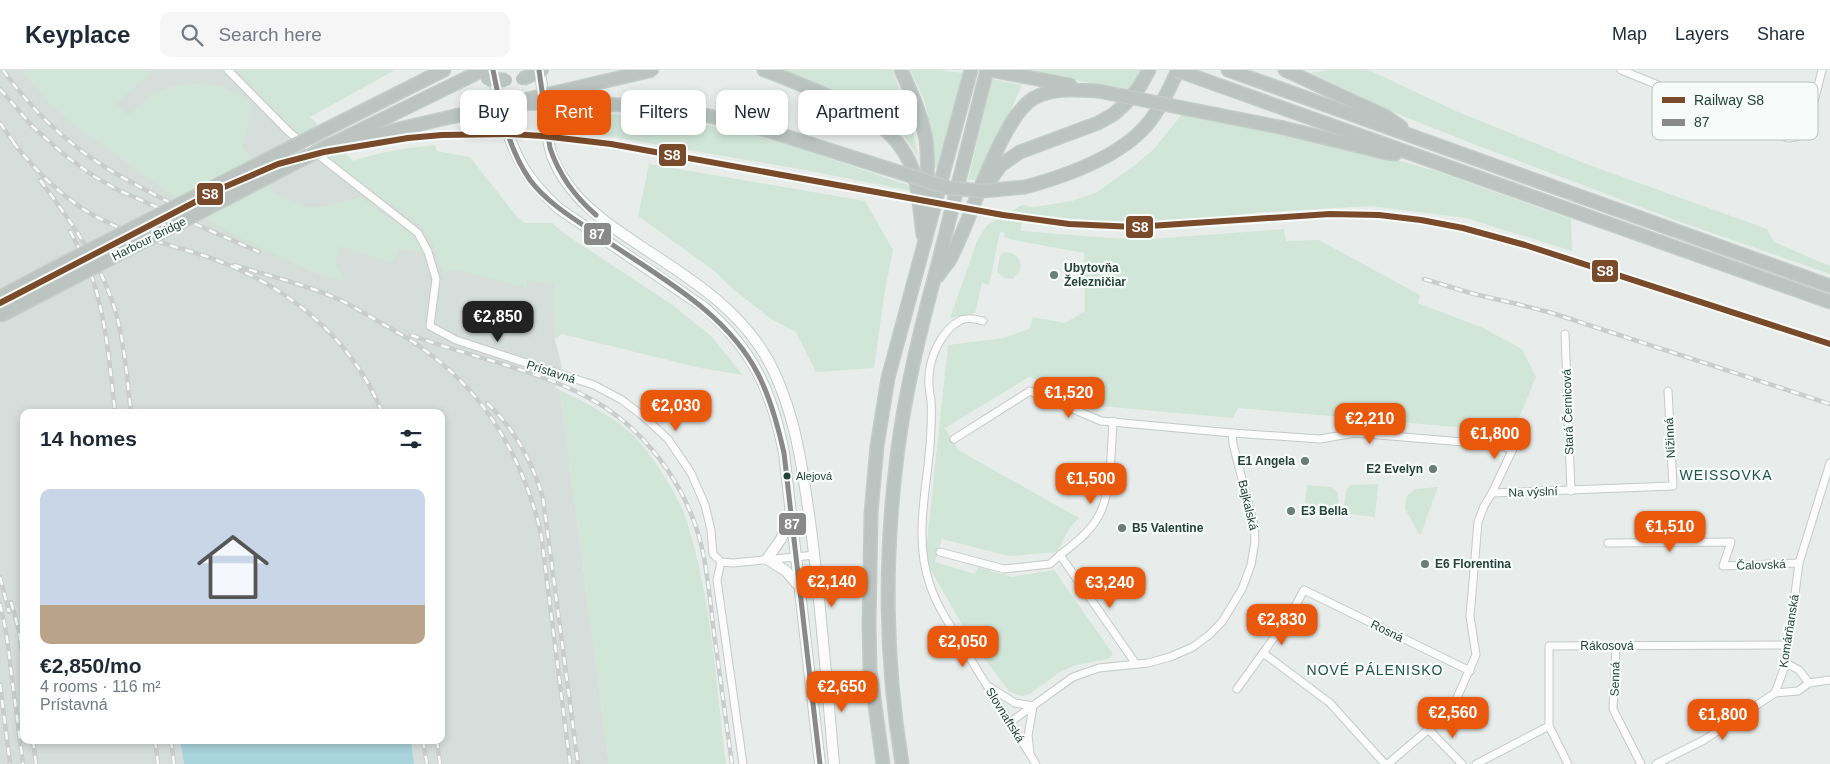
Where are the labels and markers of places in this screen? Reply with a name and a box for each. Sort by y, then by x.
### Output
place label: Ubytovňa Železničiar [1064,261,1126,289]
marker: Ubytovňa Železničiar [1048,269,1060,281]
pin: €2,850 [457,300,539,343]
pin: €1,520 [1028,376,1110,419]
pin: €2,030 [635,390,717,432]
pin: €2,210 [1329,402,1411,445]
pin: €1,800 [1454,418,1536,460]
place label: E1 Angela [1237,454,1295,468]
marker: E1 Angela [1299,455,1311,467]
pin: €1,500 [1050,462,1132,505]
place label: E2 Evelyn [1366,462,1423,476]
marker: E2 Evelyn [1427,463,1439,475]
place label: Alejová [796,470,833,482]
marker: Alejová [782,471,792,481]
place label: E3 Bella [1301,504,1348,518]
marker: E3 Bella [1285,505,1297,517]
pin: €1,510 [1629,510,1711,553]
place label: B5 Valentine [1132,521,1204,535]
marker: B5 Valentine [1116,522,1128,534]
place label: E6 Florentina [1435,557,1511,571]
marker: E6 Florentina [1419,558,1431,570]
pin: €2,140 [791,566,873,608]
pin: €3,240 [1069,566,1151,609]
pin: €2,830 [1241,604,1323,646]
pin: €2,050 [922,626,1004,668]
pin: €2,650 [801,670,883,713]
pin: €2,560 [1412,696,1494,739]
pin: €1,800 [1682,698,1764,741]

